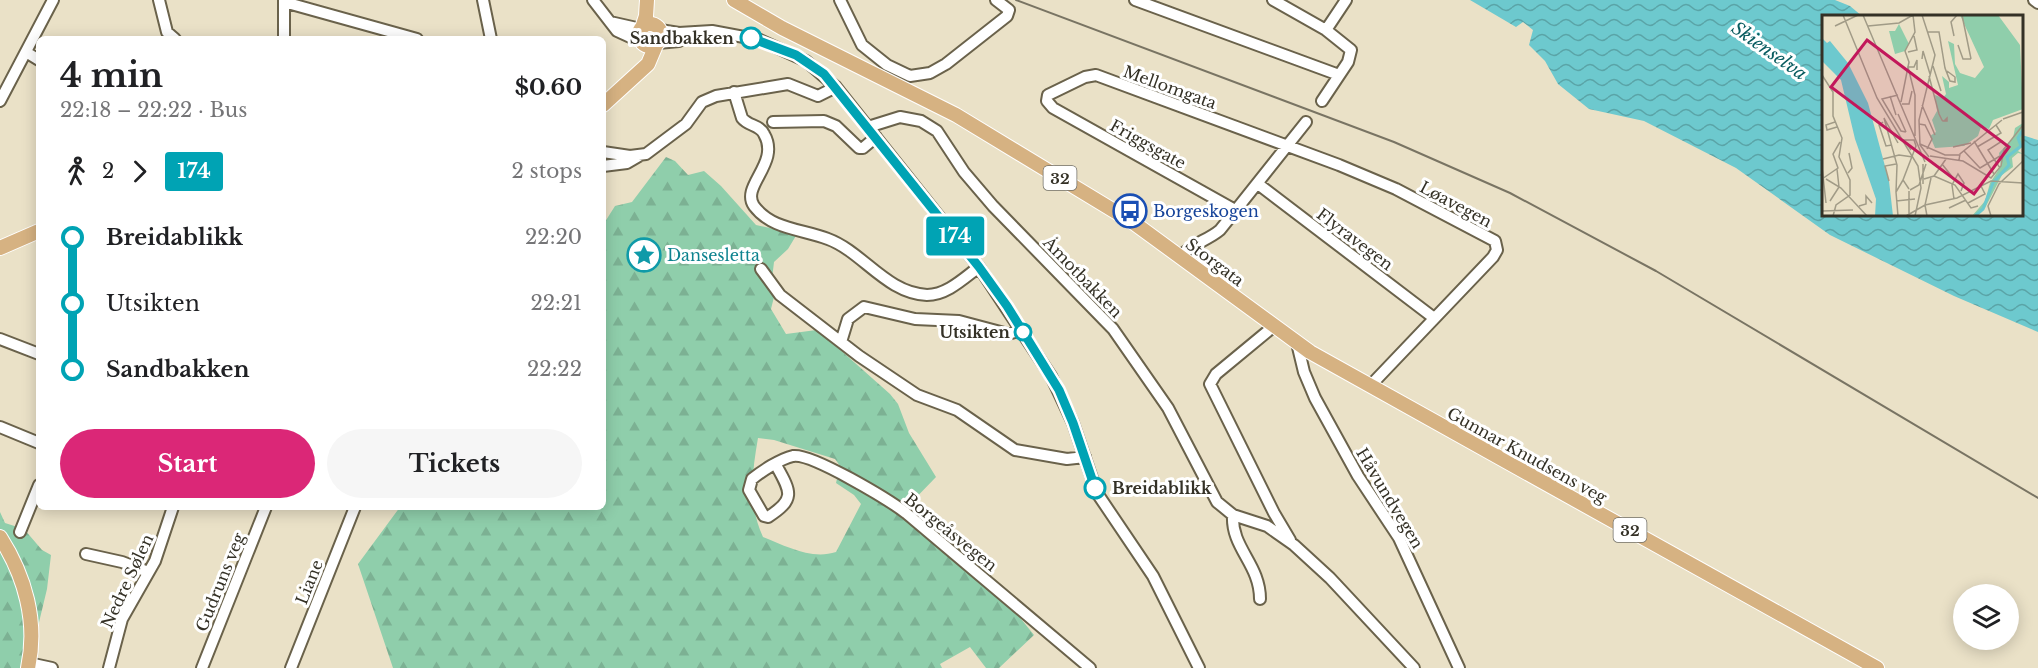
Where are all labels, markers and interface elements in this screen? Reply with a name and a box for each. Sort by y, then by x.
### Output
inset map [1822,15,2023,216]
water label: Skienselva [1727,17,1811,85]
marker: Sandbakken [740,27,762,49]
place label: Sandbakken [630,28,734,48]
text: 4 min [60,55,163,96]
street label: Mellomgata [1121,61,1219,113]
text: $0.60 [515,74,582,101]
text: 22:18 – 22:22 · Bus [60,98,247,122]
street label: Friggsgate [1107,115,1189,173]
icon: walk [60,155,93,188]
icon: forward [123,155,156,188]
text: 174 [177,158,211,184]
text: 2 [102,159,114,183]
text: 2 stops [512,159,582,183]
road number: 32 [1044,166,1076,190]
street label: Løavegen [1416,177,1496,231]
bus stop icon: Borgeskogen [1112,193,1148,229]
place label: Borgeskogen [1153,201,1259,221]
street label: Flyravegen [1313,204,1397,274]
line badge: 174 [920,216,990,256]
text: 174 [938,223,972,249]
text: Breidablikk [106,224,243,251]
text: 22:20 [525,225,582,249]
street label: Åmotbakken [1039,232,1127,322]
street label: Storgata [1182,234,1248,290]
place icon: Dansesletta [626,237,662,273]
place label: Dansesletta [667,245,760,265]
text: Utsikten [106,290,200,317]
text: 22:21 [530,291,582,315]
place label: Utsikten [939,322,1010,342]
marker: Utsikten [1014,323,1032,341]
text: Sandbakken [106,356,249,383]
text: 22:22 [527,357,582,381]
street label: Gunnar Knudsens veg [1444,403,1611,507]
button: Start [60,429,315,498]
button: Tickets [327,429,582,498]
street label: Håvundvegen [1352,444,1428,552]
marker: Breidablikk [1084,477,1106,499]
place label: Breidablikk [1112,478,1212,498]
street label: Borgeåsvegen [901,489,1001,575]
road number: 32 [1614,518,1646,542]
street label: Gudruns veg [191,529,249,634]
street label: Nedre Sølen [97,531,157,631]
street label: Liane [291,557,327,607]
map controls [1953,584,2019,650]
button: layers [1953,584,2019,650]

